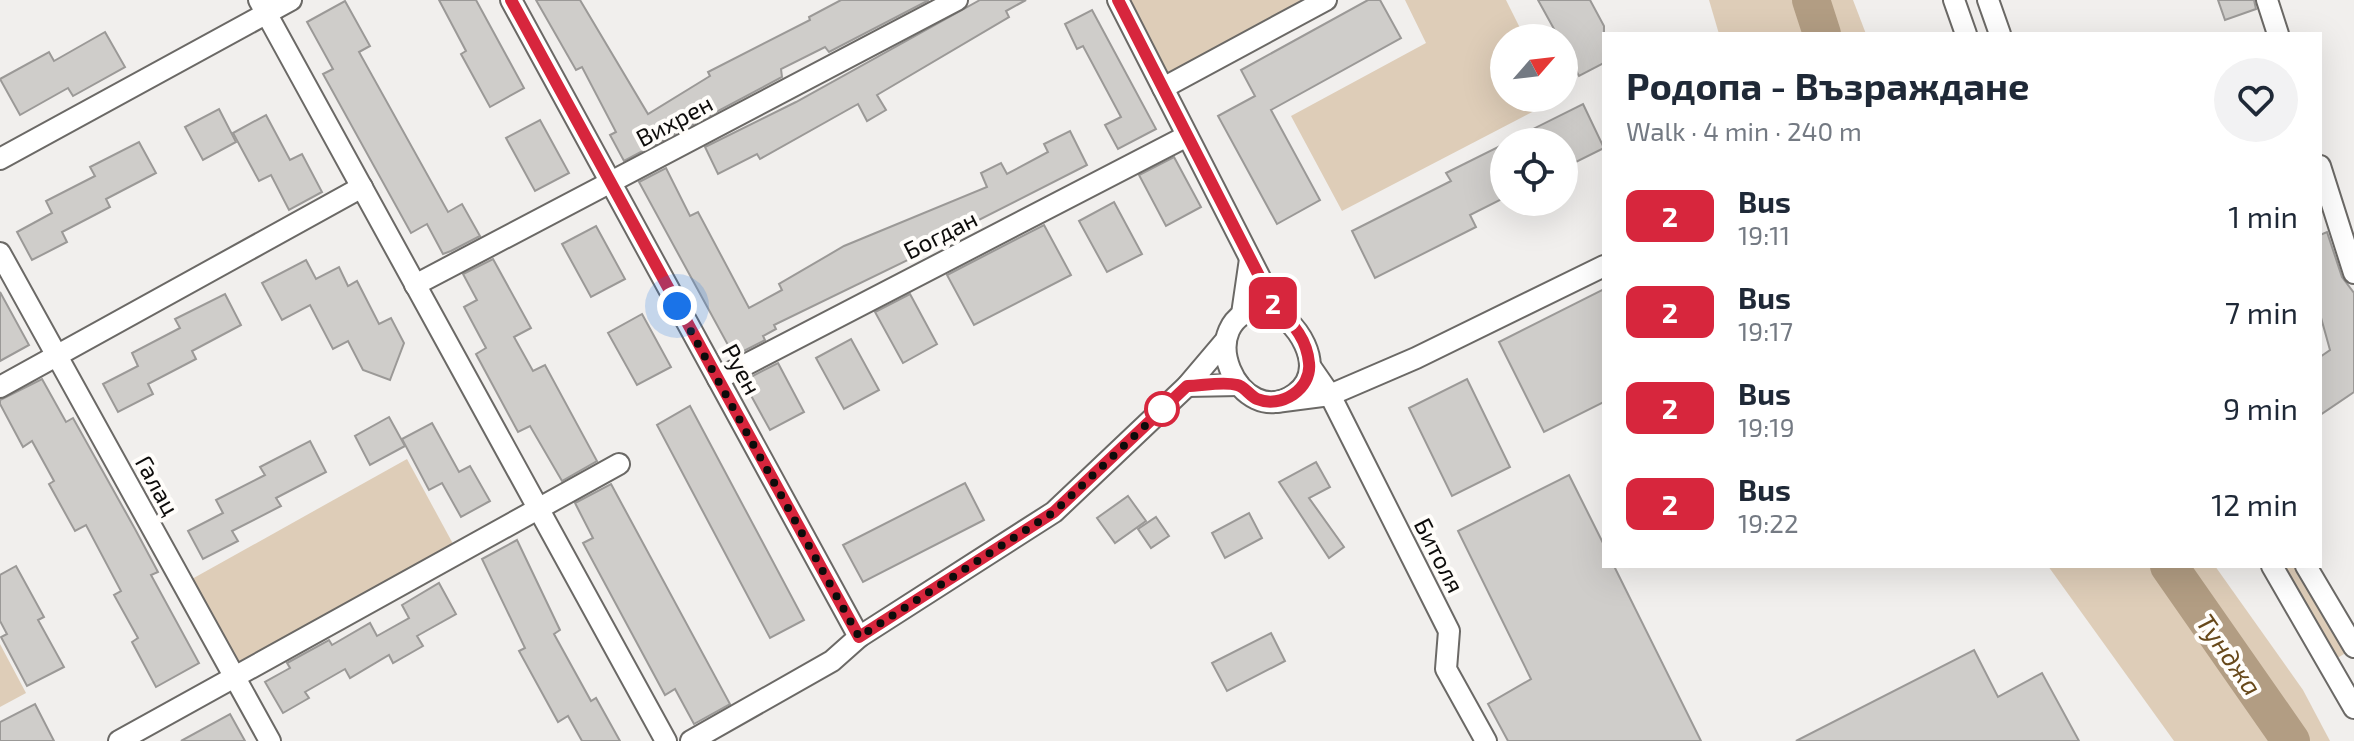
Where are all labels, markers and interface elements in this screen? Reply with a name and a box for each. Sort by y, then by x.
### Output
north arrow [1490,24,1578,112]
map controls [1490,24,1578,216]
button: heart [2214,58,2298,142]
text: Родопа - Възраждане [1626,62,2030,108]
street label: Вихрен [631,88,717,152]
text: Walk · 4 min · 240 m [1626,115,1862,146]
button: locate [1490,128,1578,216]
text: Bus [1738,183,1791,219]
text: 1 min [2228,198,2298,234]
text: 2 [1662,199,1678,233]
street label: Богдан [898,203,982,265]
text: 19:11 [1738,219,1790,250]
line badge: 2 [1247,277,1299,329]
text: Bus [1738,279,1791,315]
your location [657,286,697,326]
text: 2 [1265,286,1281,320]
text: 7 min [2225,294,2298,330]
text: 2 [1662,295,1678,329]
text: 19:17 [1738,315,1793,346]
street label: Руен [715,338,768,400]
text: Bus [1738,375,1791,411]
text: 9 min [2223,390,2298,426]
text: 2 [1662,391,1678,425]
unlabelled marker [1145,392,1179,426]
text: 19:19 [1738,411,1795,442]
street label: Галац [130,450,186,520]
text: Bus [1738,471,1791,507]
text: 12 min [2211,486,2298,522]
text: 2 [1662,487,1678,521]
text: 19:22 [1738,507,1799,538]
street label: Битоля [1409,513,1471,597]
water label: Тунджа [2191,607,2269,701]

